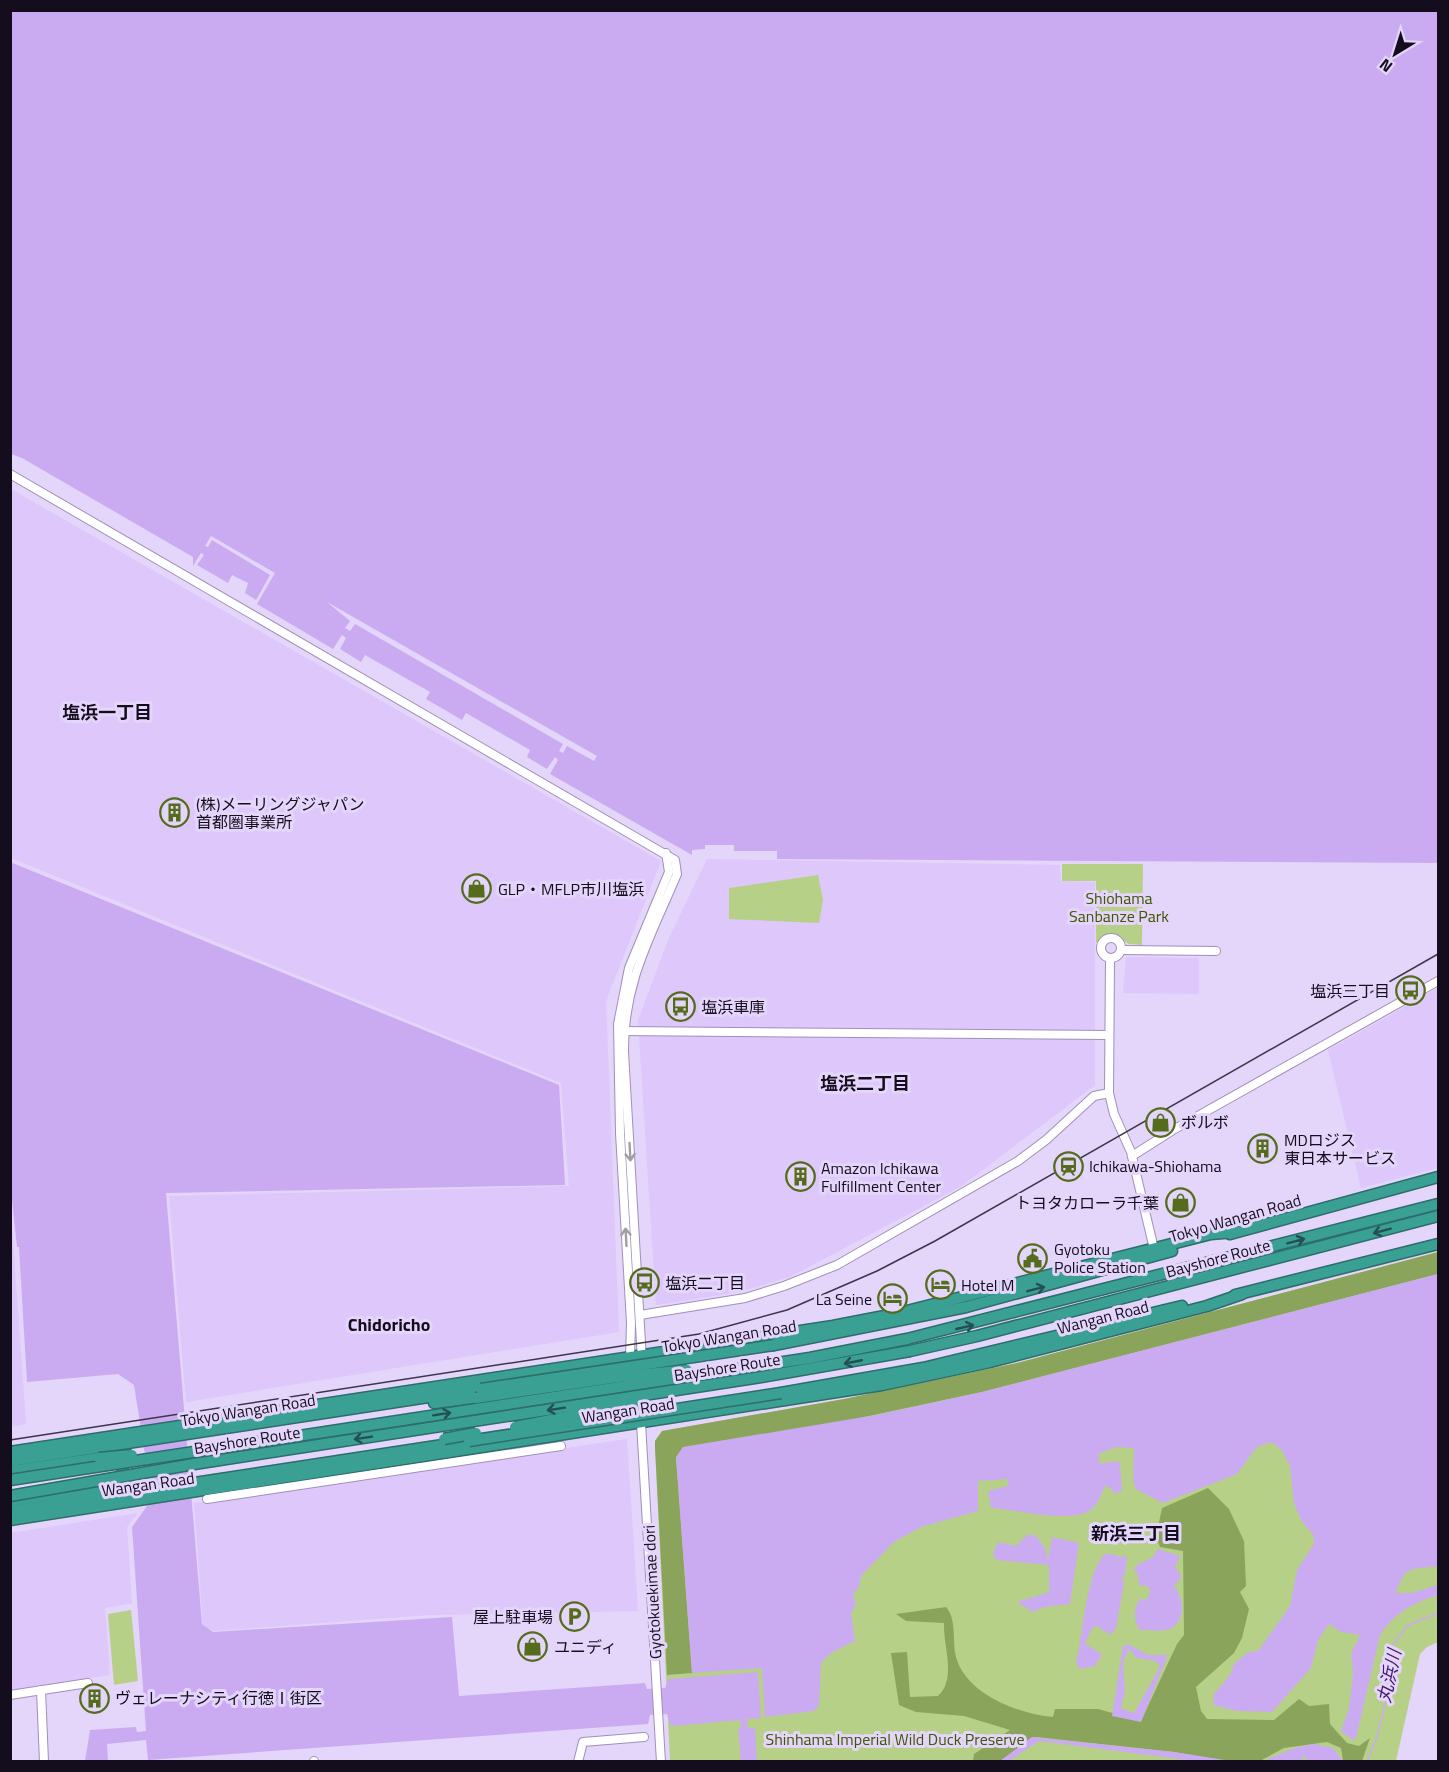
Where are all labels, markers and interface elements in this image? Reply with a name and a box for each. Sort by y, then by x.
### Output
north arrow [1365,24,1425,84]
text: N [1374,53,1398,79]
district label: 塩浜一丁目 [62,699,152,726]
place label: (株)メーリングジャパン 首都圏事業所 [196,792,364,834]
building icon: (株)メーリングジャパン 首都圏事業所 [159,797,191,829]
shop icon: GLP・MFLP市川塩浜 [461,873,493,905]
place label: GLP・MFLP市川塩浜 [498,877,644,901]
park label: Shiohama Sanbanze Park [1069,886,1169,928]
bus stop icon: 塩浜三丁目 [1395,975,1427,1007]
place label: 塩浜三丁目 [1310,979,1390,1003]
bus stop icon: 塩浜車庫 [664,991,696,1023]
place label: 塩浜車庫 [701,995,765,1019]
district label: 塩浜二丁目 [820,1070,910,1097]
shop icon: ボルボ [1144,1106,1176,1138]
place label: ボルボ [1181,1110,1229,1134]
place label: MDロジス 東日本サービス [1284,1128,1396,1170]
building icon: MDロジス 東日本サービス [1247,1133,1279,1165]
one-way arrow [625,1142,636,1162]
station icon: Ichikawa-Shiohama [1052,1150,1084,1182]
place label: Ichikawa-Shiohama [1089,1154,1221,1178]
place label: Amazon Ichikawa Fulfillment Center [821,1156,942,1198]
building icon: Amazon Ichikawa Fulfillment Center [784,1161,816,1193]
shop icon: トヨタカローラ千葉 [1164,1187,1196,1219]
street label: Tokyo Wangan Road [1166,1188,1304,1248]
place label: トヨタカローラ千葉 [1015,1191,1159,1215]
one-way arrow [1373,1226,1392,1238]
one-way arrow [621,1227,632,1247]
street label: Bayshore Route [1163,1233,1273,1283]
one-way arrow [1286,1235,1305,1247]
place label: Gyotoku Police Station [1054,1237,1146,1279]
public building icon: Gyotoku Police Station [1017,1242,1049,1274]
bus stop icon: 塩浜二丁目 [628,1267,660,1299]
hotel icon: Hotel M [924,1269,956,1301]
place label: 塩浜二丁目 [665,1271,745,1295]
place label: Hotel M [961,1273,1014,1297]
hotel icon: La Seine [877,1283,909,1315]
one-way arrow [1026,1283,1045,1295]
place label: La Seine [816,1287,872,1311]
street label: Wangan Road [1055,1294,1151,1340]
district label: Chidoricho [348,1311,430,1338]
street label: Tokyo Wangan Road [660,1313,798,1359]
one-way arrow [955,1320,974,1332]
street label: Bayshore Route [672,1347,782,1387]
one-way arrow [843,1357,863,1368]
street label: Tokyo Wangan Road [179,1387,317,1433]
street label: Wangan Road [580,1391,676,1429]
one-way arrow [547,1403,567,1414]
one-way arrow [432,1409,451,1420]
street label: Bayshore Route [192,1420,302,1460]
one-way arrow [354,1433,374,1444]
street label: Wangan Road [100,1466,196,1502]
district label: 新浜三丁目 [1091,1520,1181,1547]
street label: Gyotokuekimae dori [637,1524,667,1660]
parking icon: 屋上駐車場 [558,1601,590,1633]
place label: 屋上駐車場 [473,1605,553,1629]
shop icon: ユニディ [517,1631,549,1663]
place label: ユニディ [554,1635,617,1659]
water label: 丸浜川 [1370,1645,1408,1705]
building icon: ヴェレーナシティ行徳Ⅰ街区 [78,1682,110,1714]
place label: ヴェレーナシティ行徳Ⅰ街区 [115,1686,322,1710]
park label: Shinhama Imperial Wild Duck Preserve [766,1727,1024,1751]

